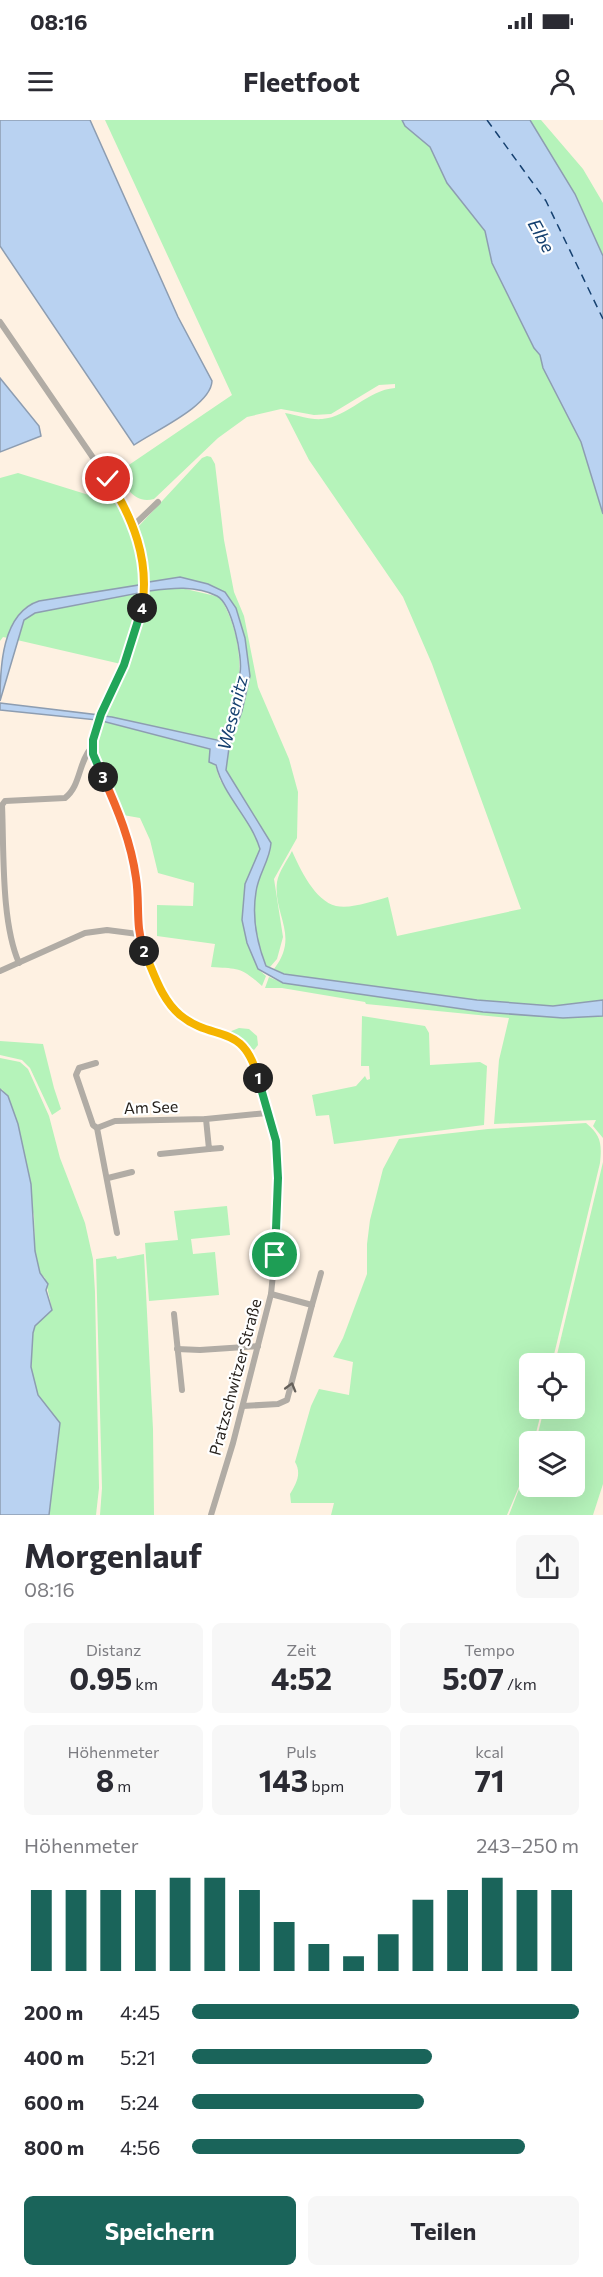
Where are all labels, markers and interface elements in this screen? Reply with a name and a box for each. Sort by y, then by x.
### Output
text: 08:16 [30,8,88,35]
icon: menu [24,65,57,98]
text: Fleetfoot [243,65,360,98]
icon: person [546,65,579,98]
water label: Elbe [524,215,560,257]
pin [82,453,133,504]
icon: check [91,462,124,495]
pin: 4 [127,593,157,623]
text: 4 [137,598,147,617]
water label: Wesenitz [212,673,252,752]
pin: 3 [88,762,118,792]
text: 3 [98,767,108,786]
pin: 2 [129,936,159,966]
text: 2 [139,941,149,960]
pin: 1 [243,1063,273,1093]
text: 1 [254,1068,262,1087]
street label: Am See [124,1096,178,1117]
pin [249,1229,300,1280]
icon: arrive [258,1238,291,1271]
street label: Pratzschwitzer Straße [204,1297,265,1457]
map controls [519,1353,585,1497]
button: locate [519,1353,585,1419]
one-way arrow [284,1382,296,1393]
button: layers [519,1431,585,1497]
text: Morgenlauf [24,1534,202,1575]
button: share [516,1535,579,1598]
text: 08:16 [24,1577,75,1601]
text: Distanz [86,1640,141,1659]
text: Zeit [287,1640,316,1659]
text: Tempo [464,1640,515,1659]
text: 0.95 [69,1659,132,1696]
text: 4:52 [271,1659,332,1696]
text: 5:07 [442,1659,504,1696]
text: km [132,1674,158,1693]
text: /km [504,1674,537,1693]
text: Höhenmeter [68,1742,159,1761]
text: Puls [286,1742,317,1761]
text: kcal [475,1742,504,1761]
text: 8 [96,1761,114,1798]
text: 143 [259,1761,308,1798]
text: 71 [474,1761,505,1798]
text: m [114,1776,131,1795]
text: bpm [308,1776,344,1795]
text: Höhenmeter [24,1833,139,1857]
text: 243–250 m [476,1833,579,1857]
text: 200 m [24,2000,83,2024]
text: 4:45 [120,2000,160,2024]
text: 400 m [24,2045,84,2069]
text: 5:21 [120,2045,156,2069]
text: 600 m [24,2090,84,2114]
text: 5:24 [120,2090,159,2114]
text: 800 m [24,2135,84,2159]
text: 4:56 [120,2135,160,2159]
button: Speichern [24,2196,296,2265]
button: Teilen [308,2196,579,2265]

